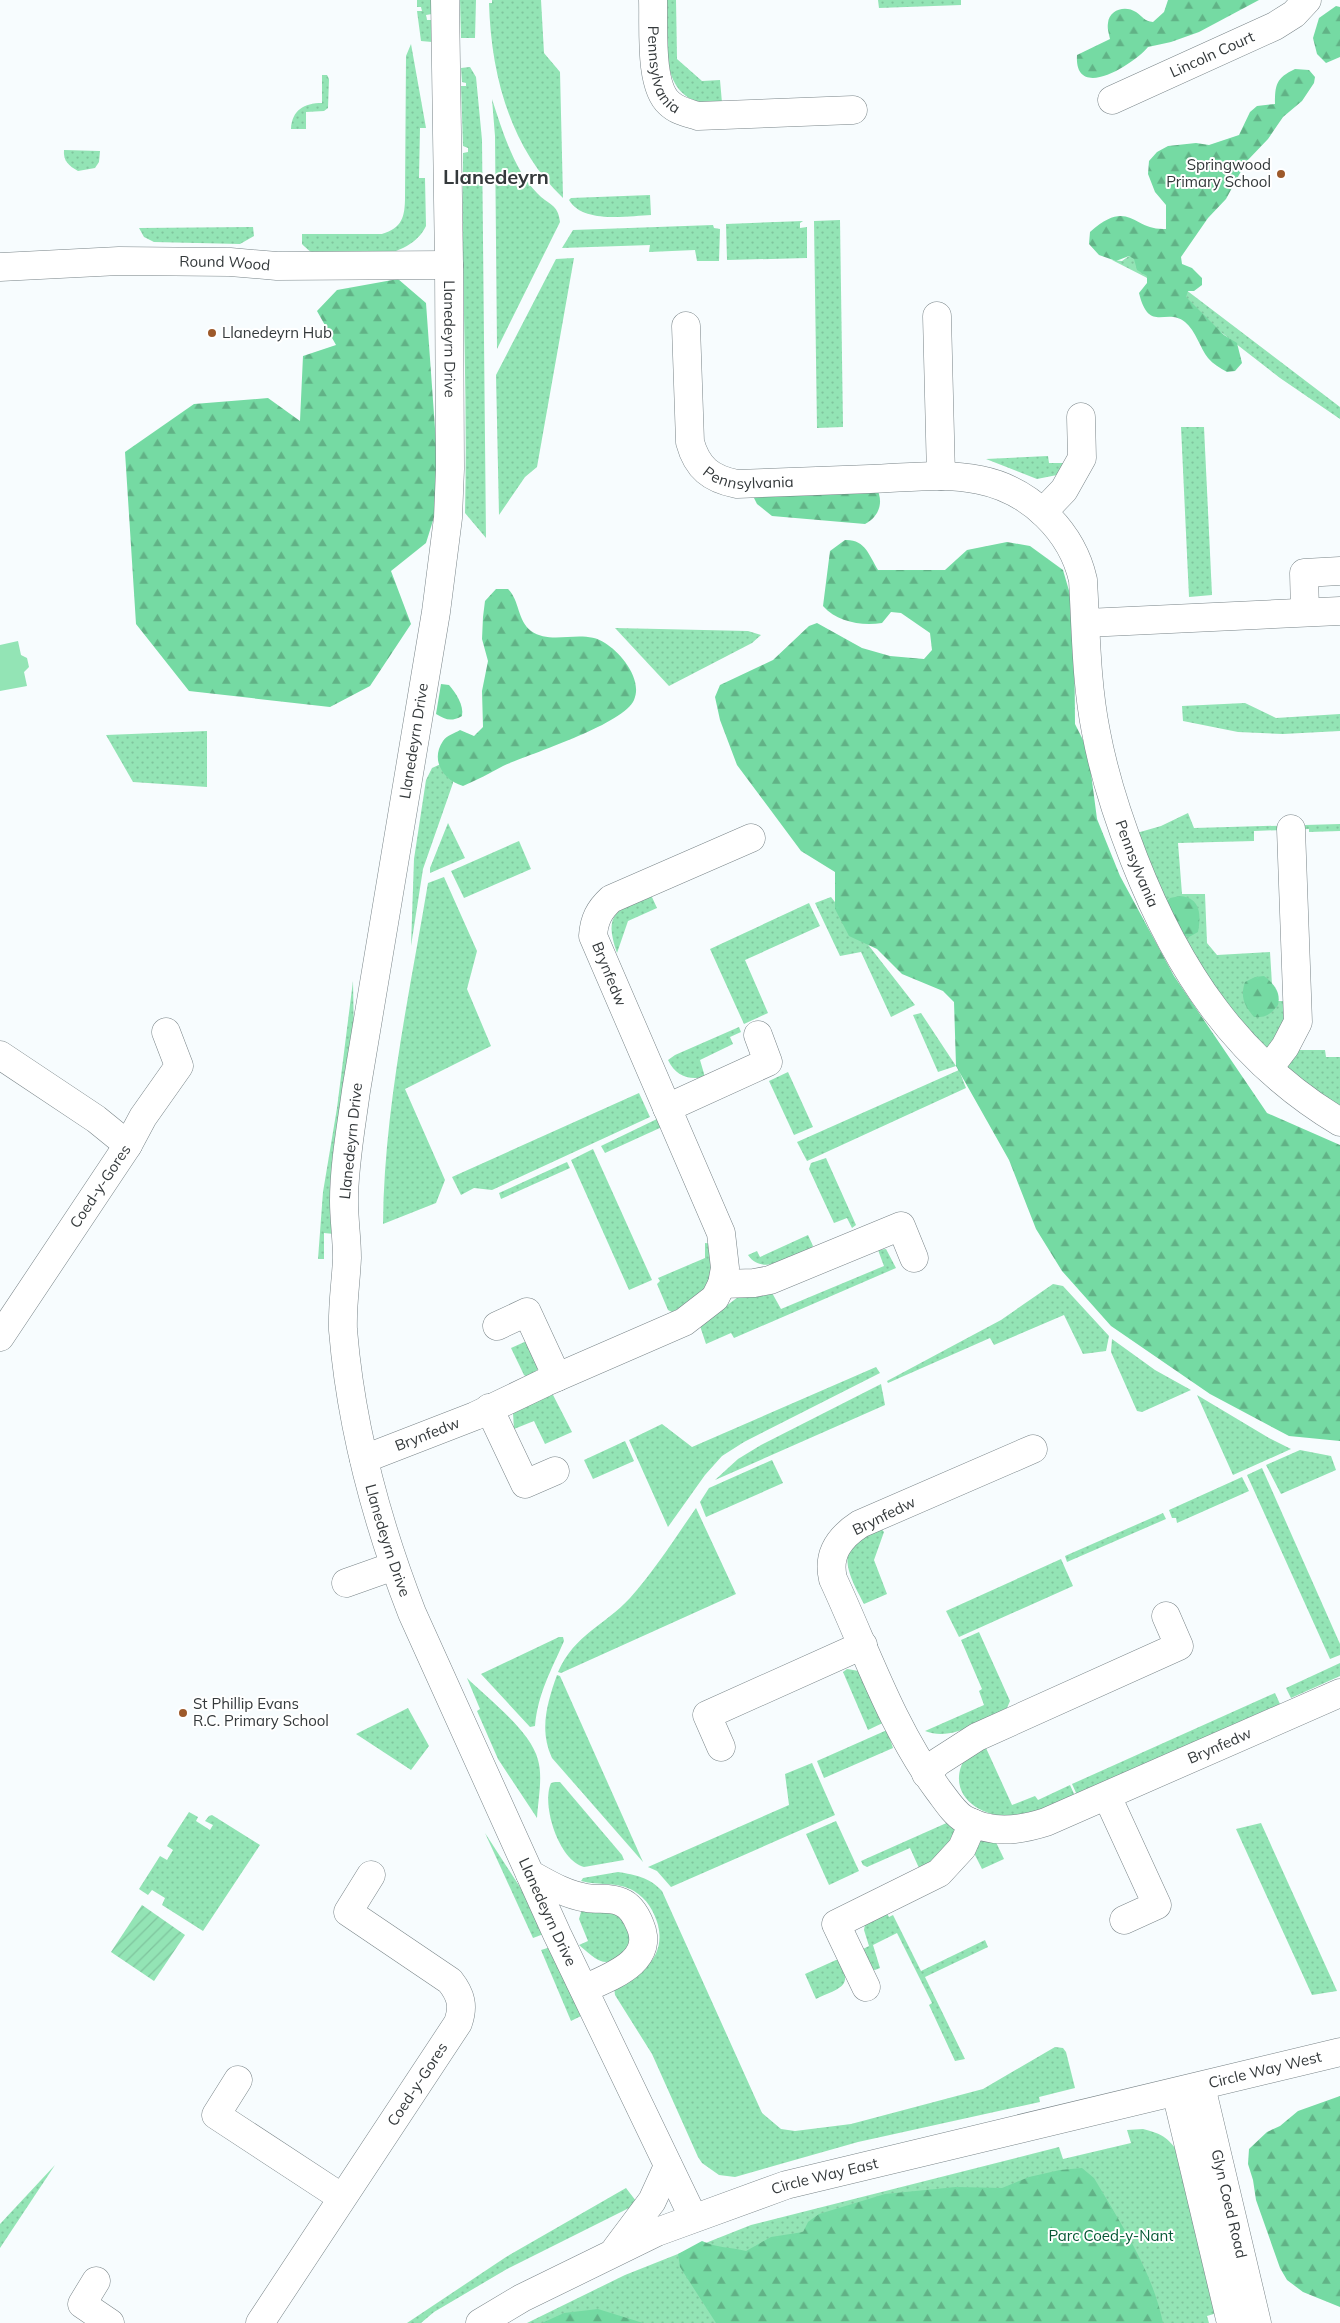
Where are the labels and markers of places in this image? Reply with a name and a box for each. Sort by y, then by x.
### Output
place label: Springwood Primary School [1166,155,1271,191]
marker: Springwood Primary School [1275,168,1287,180]
place label: Llanedeyrn Hub [222,323,332,342]
marker: Llanedeyrn Hub [206,327,218,339]
place label: St Phillip Evans R.C. Primary School [193,1694,329,1730]
marker: St Phillip Evans R.C. Primary School [177,1707,189,1719]

